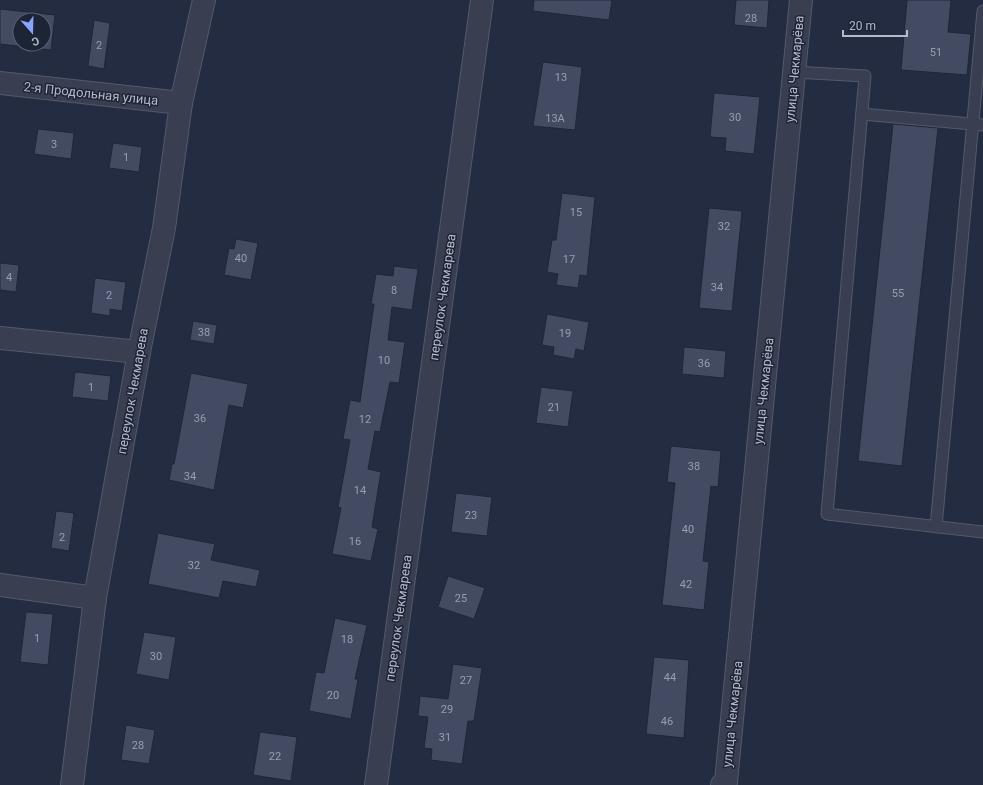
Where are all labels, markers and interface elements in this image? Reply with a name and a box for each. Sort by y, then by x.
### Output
north arrow [12,12,52,52]
house number: 28 [745,12,757,25]
scale bar [843,12,907,38]
street label: улица Чекмарёва [782,15,807,123]
text: 20 m [849,19,876,33]
text: С [30,34,41,48]
house number: 2 [96,39,102,52]
house number: 51 [930,46,942,59]
house number: 13 [555,71,567,84]
street label: 2-я Продольная улица [23,79,159,108]
house number: 30 [729,111,741,124]
house number: 13А [545,112,566,125]
house number: 3 [51,138,57,151]
house number: 1 [123,151,129,164]
house number: 15 [570,206,582,219]
house number: 32 [718,220,730,233]
street label: переулок Чекмарева [426,233,459,361]
house number: 40 [235,252,247,265]
house number: 17 [563,253,575,266]
house number: 4 [6,271,12,284]
house number: 34 [711,281,723,294]
house number: 8 [391,284,397,297]
house number: 55 [892,287,904,300]
house number: 2 [106,289,112,302]
house number: 38 [198,326,210,339]
street label: переулок Чекмарева [114,327,151,455]
house number: 19 [559,327,571,340]
street label: улица Чекмарёва [750,337,777,445]
house number: 10 [378,354,390,367]
house number: 36 [698,357,710,370]
house number: 1 [88,381,94,394]
house number: 21 [548,401,560,414]
house number: 36 [194,412,206,425]
house number: 12 [359,413,371,426]
house number: 38 [688,460,700,473]
house number: 34 [184,470,196,483]
house number: 14 [354,484,366,497]
house number: 23 [465,509,477,522]
house number: 40 [682,523,694,536]
house number: 2 [59,531,65,544]
house number: 16 [349,535,361,548]
street label: переулок Чекмарева [382,554,415,682]
house number: 32 [188,559,200,572]
house number: 42 [680,578,692,591]
house number: 25 [455,592,467,605]
house number: 1 [34,632,40,645]
house number: 18 [341,633,353,646]
house number: 30 [150,650,162,663]
street label: улица Чекмарёва [719,660,746,768]
house number: 44 [664,671,676,684]
house number: 27 [460,674,472,687]
house number: 20 [327,689,339,702]
house number: 29 [441,703,453,716]
house number: 46 [661,715,673,728]
house number: 31 [439,731,451,744]
house number: 28 [132,739,144,752]
house number: 22 [269,750,281,763]

